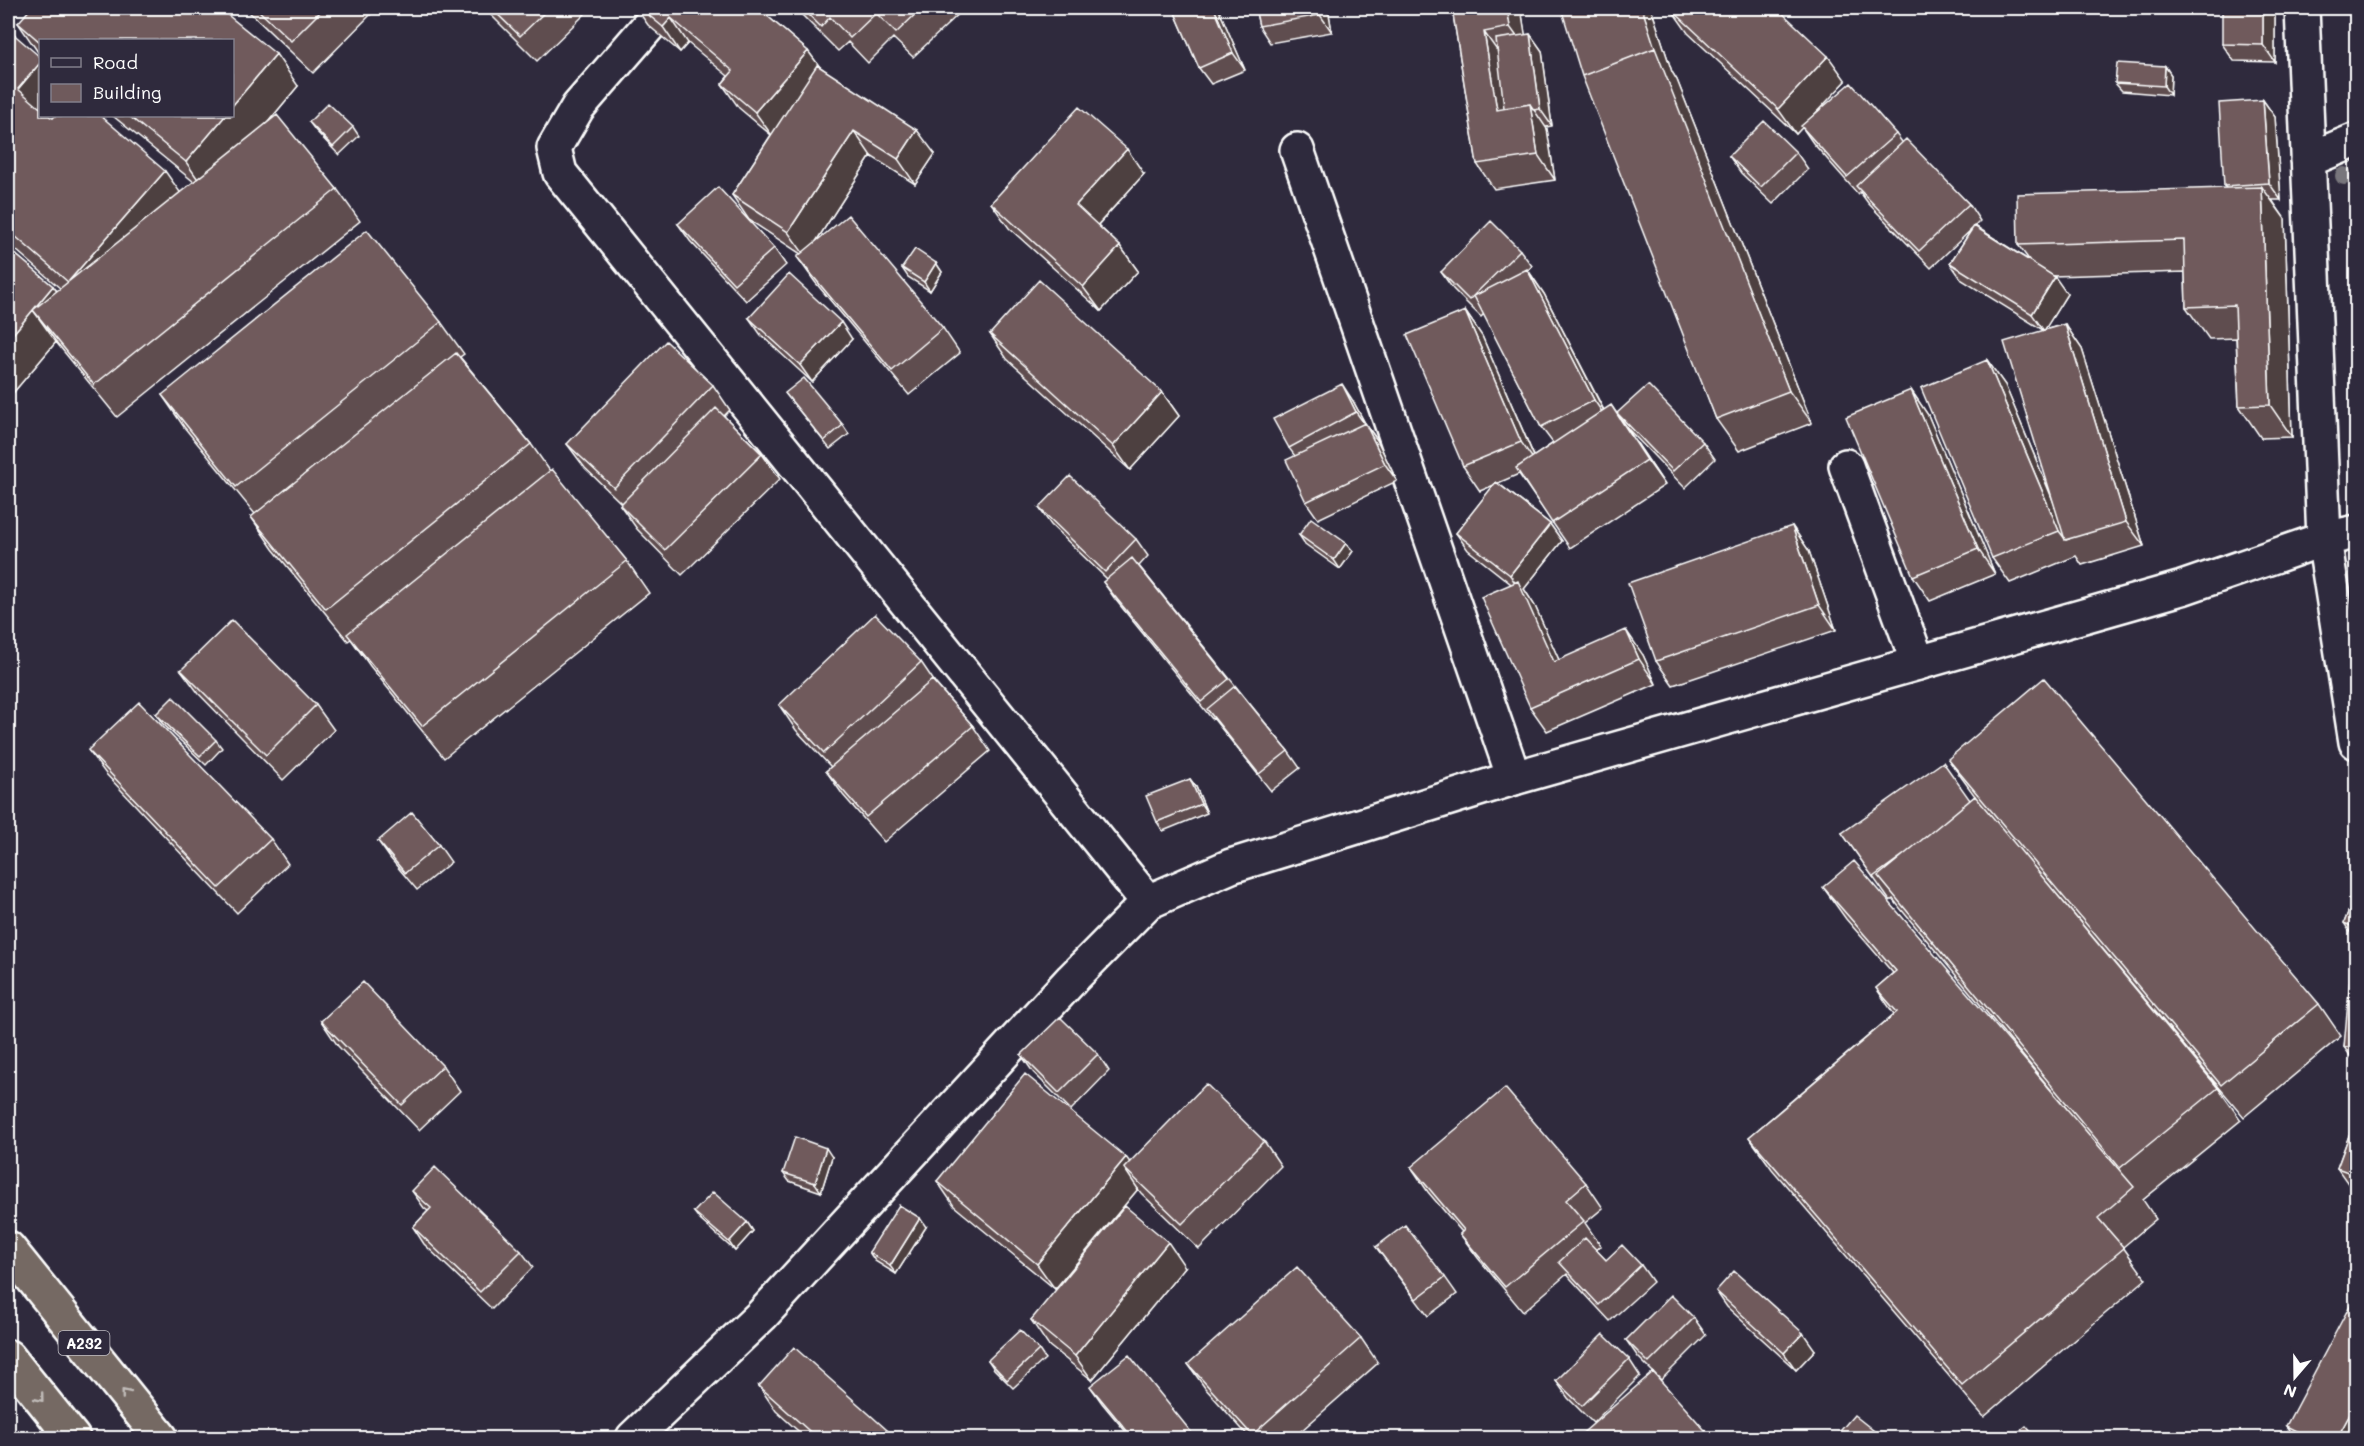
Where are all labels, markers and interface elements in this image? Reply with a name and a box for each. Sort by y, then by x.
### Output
legend [39,39,234,117]
text: Road [93,50,138,74]
text: Building [93,80,161,104]
road number: A232 [58,1331,110,1355]
north arrow [2265,1347,2325,1407]
text: N [2280,1380,2299,1404]
one-way arrow [121,1389,132,1400]
one-way arrow [33,1391,44,1402]

